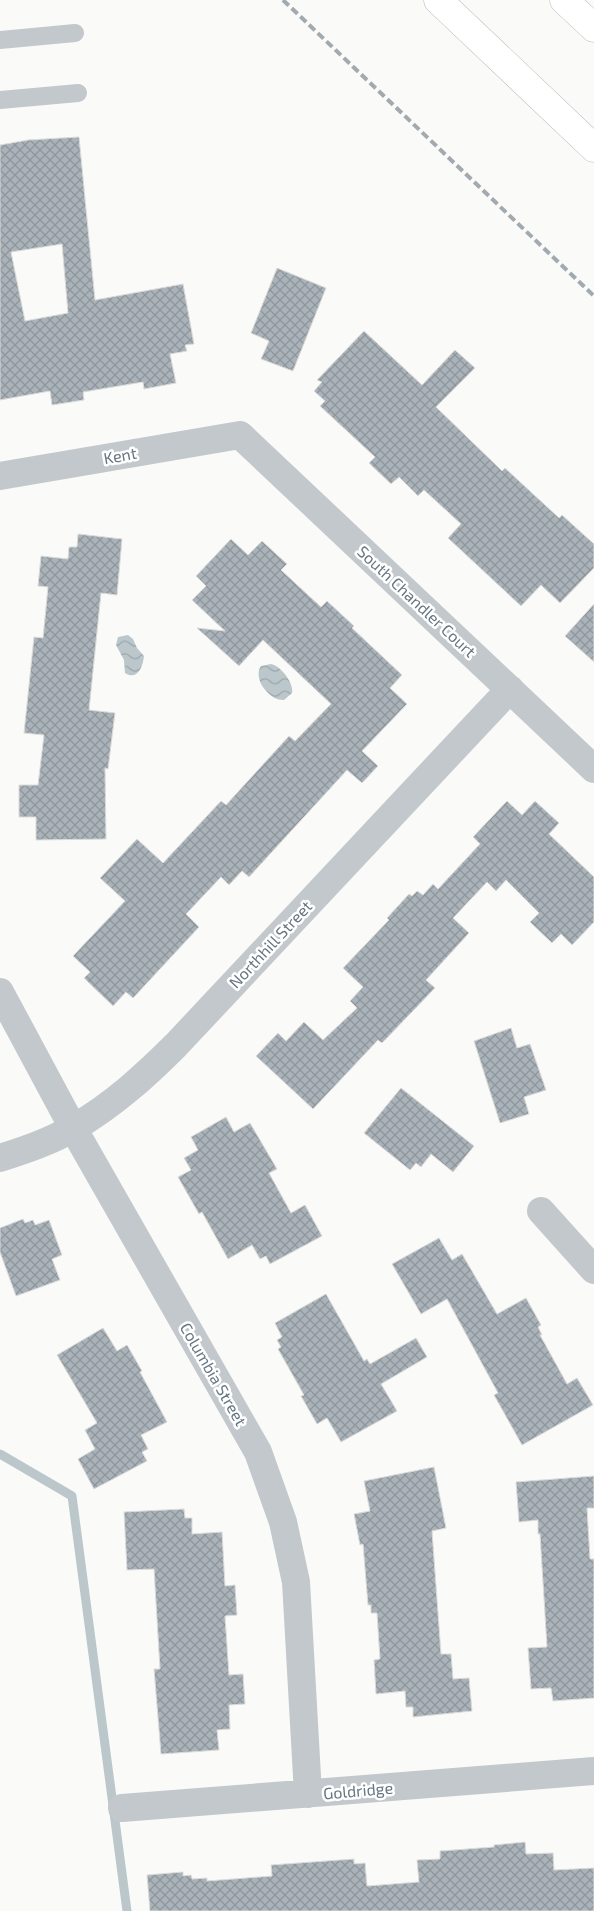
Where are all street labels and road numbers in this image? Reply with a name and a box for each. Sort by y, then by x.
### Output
street label: Kent [102,443,138,467]
street label: South Chandler Court [354,541,480,661]
street label: Northhill Street [225,896,315,992]
street label: Columbia Street [177,1319,251,1429]
street label: Goldridge [322,1777,394,1803]

